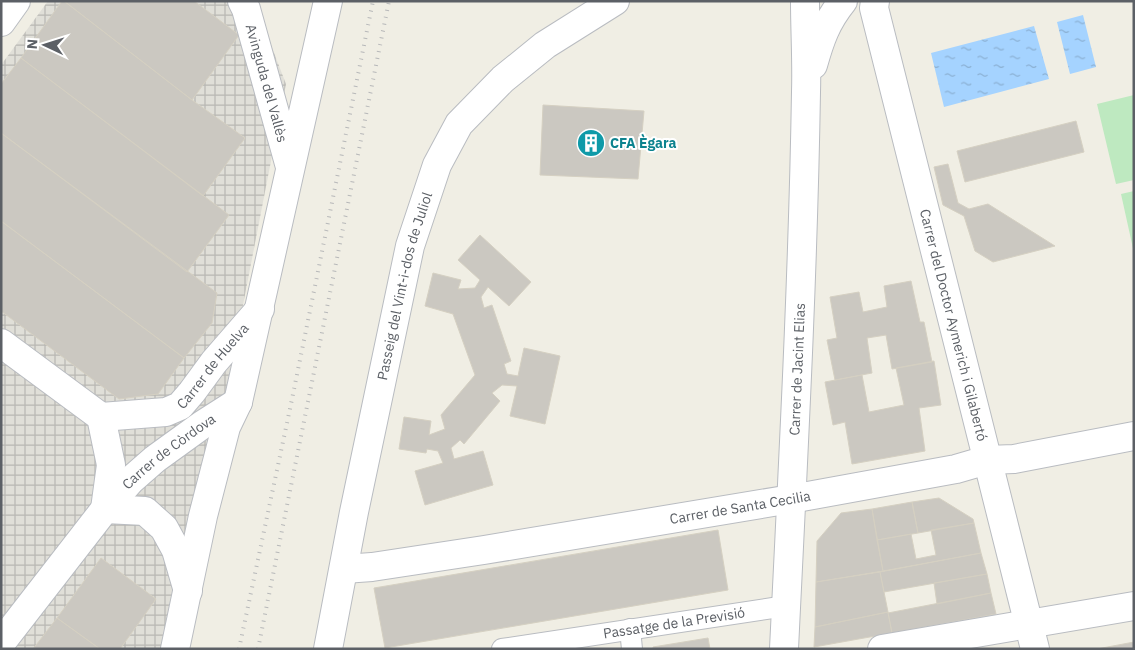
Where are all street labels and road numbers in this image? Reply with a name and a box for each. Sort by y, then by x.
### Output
street label: Avinguda del Vallès [242,22,292,145]
street label: Passeig del Vint-i-dos de Juliol [373,190,436,382]
street label: Carrer del Doctor Aymerich i Gilabertó [916,207,991,443]
street label: Carrer de Jacint Elias [785,302,809,436]
street label: Carrer de Huelva [173,319,253,413]
street label: Carrer de Còrdova [118,409,219,493]
street label: Carrer de Santa Cecilia [668,487,813,528]
street label: Passatge de la Previsió [602,603,746,643]

